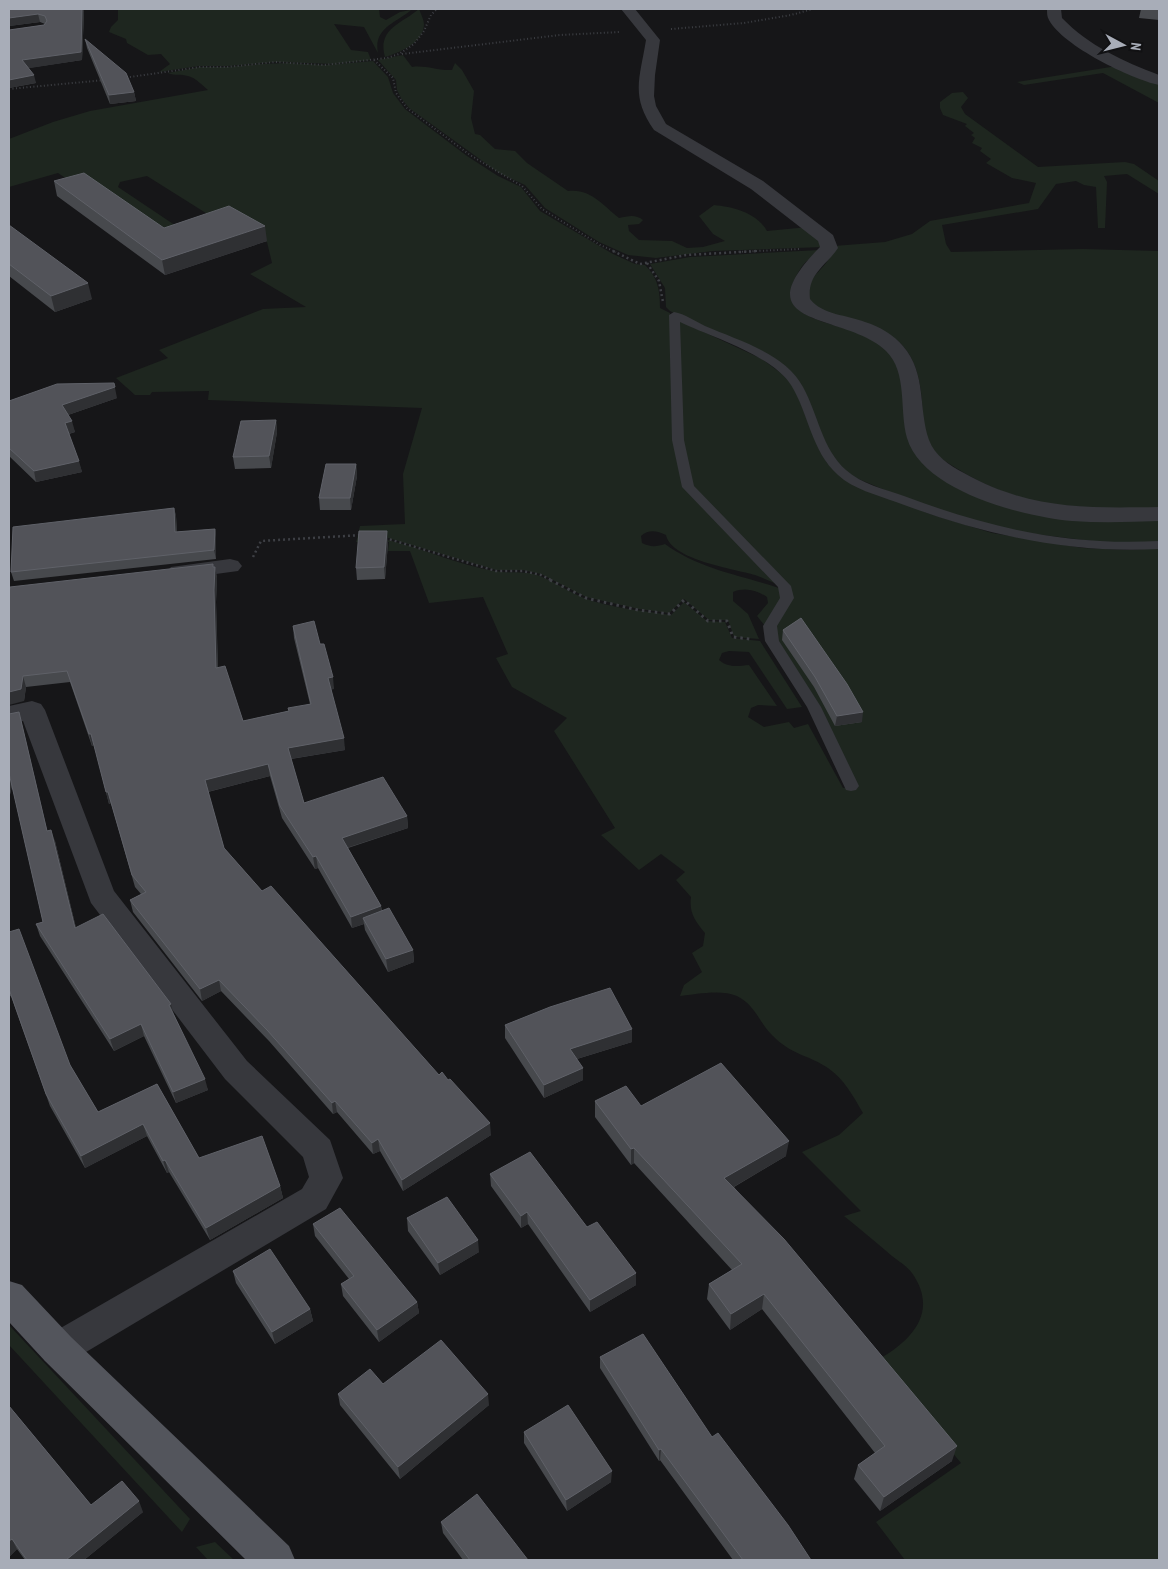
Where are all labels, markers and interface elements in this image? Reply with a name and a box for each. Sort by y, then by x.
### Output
north arrow [1098,20,1148,70]
text: N [1127,42,1145,51]

